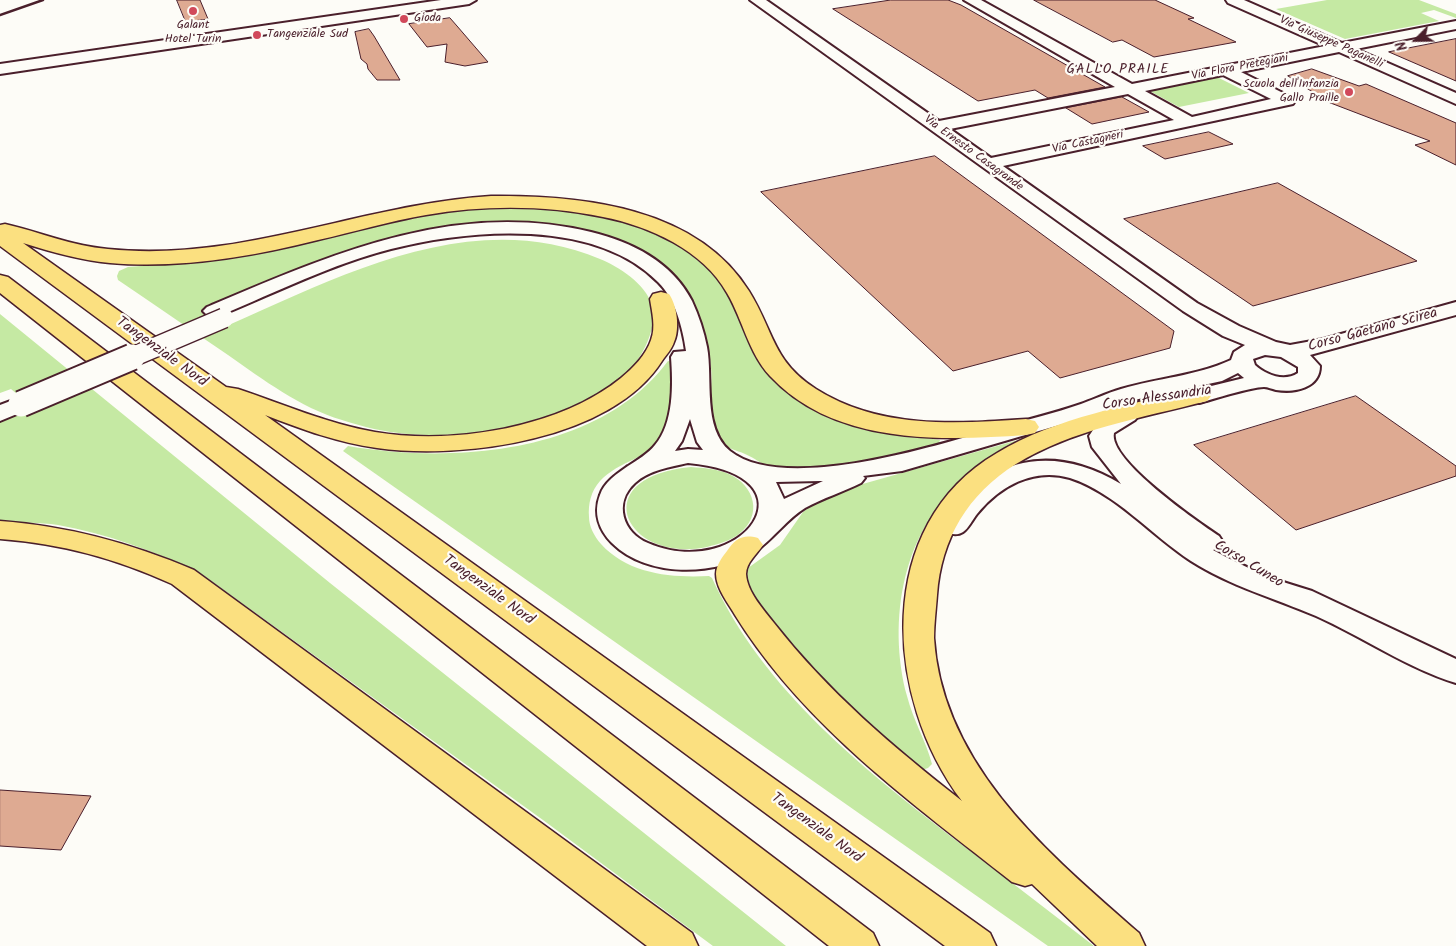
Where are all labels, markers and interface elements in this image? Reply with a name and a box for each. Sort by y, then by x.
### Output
marker: Galant Hotel Turin [187,5,199,17]
place label: Gioda [414,12,441,26]
marker: Gioda [398,13,410,25]
street label: Via Giuseppe Paganelli [1277,14,1385,72]
north arrow [1391,15,1441,65]
place label: Galant Hotel Turin [165,19,221,47]
place label: Tangenziale Sud [267,28,348,42]
marker: Tangenziale Sud [251,29,263,41]
text: N [1390,37,1414,54]
street label: Via Flora Pretegiani [1190,52,1290,84]
district label: GALLO PRAILE [1065,63,1171,79]
place label: Scuola dell'Infanzia Gallo Praille [1243,78,1339,106]
marker: Scuola dell'Infanzia Gallo Praille [1343,86,1355,98]
street label: Via Ernesto Casagrande [921,113,1025,195]
street label: Via Castagneri [1051,128,1125,158]
street label: Corso Gaetano Scirea [1306,305,1440,357]
street label: Tangenziale Nord [112,314,210,392]
street label: Corso Alessandria [1101,382,1213,416]
street label: Corso Cuneo [1210,537,1286,593]
street label: Tangenziale Nord [439,552,537,630]
street label: Tangenziale Nord [767,790,865,868]

